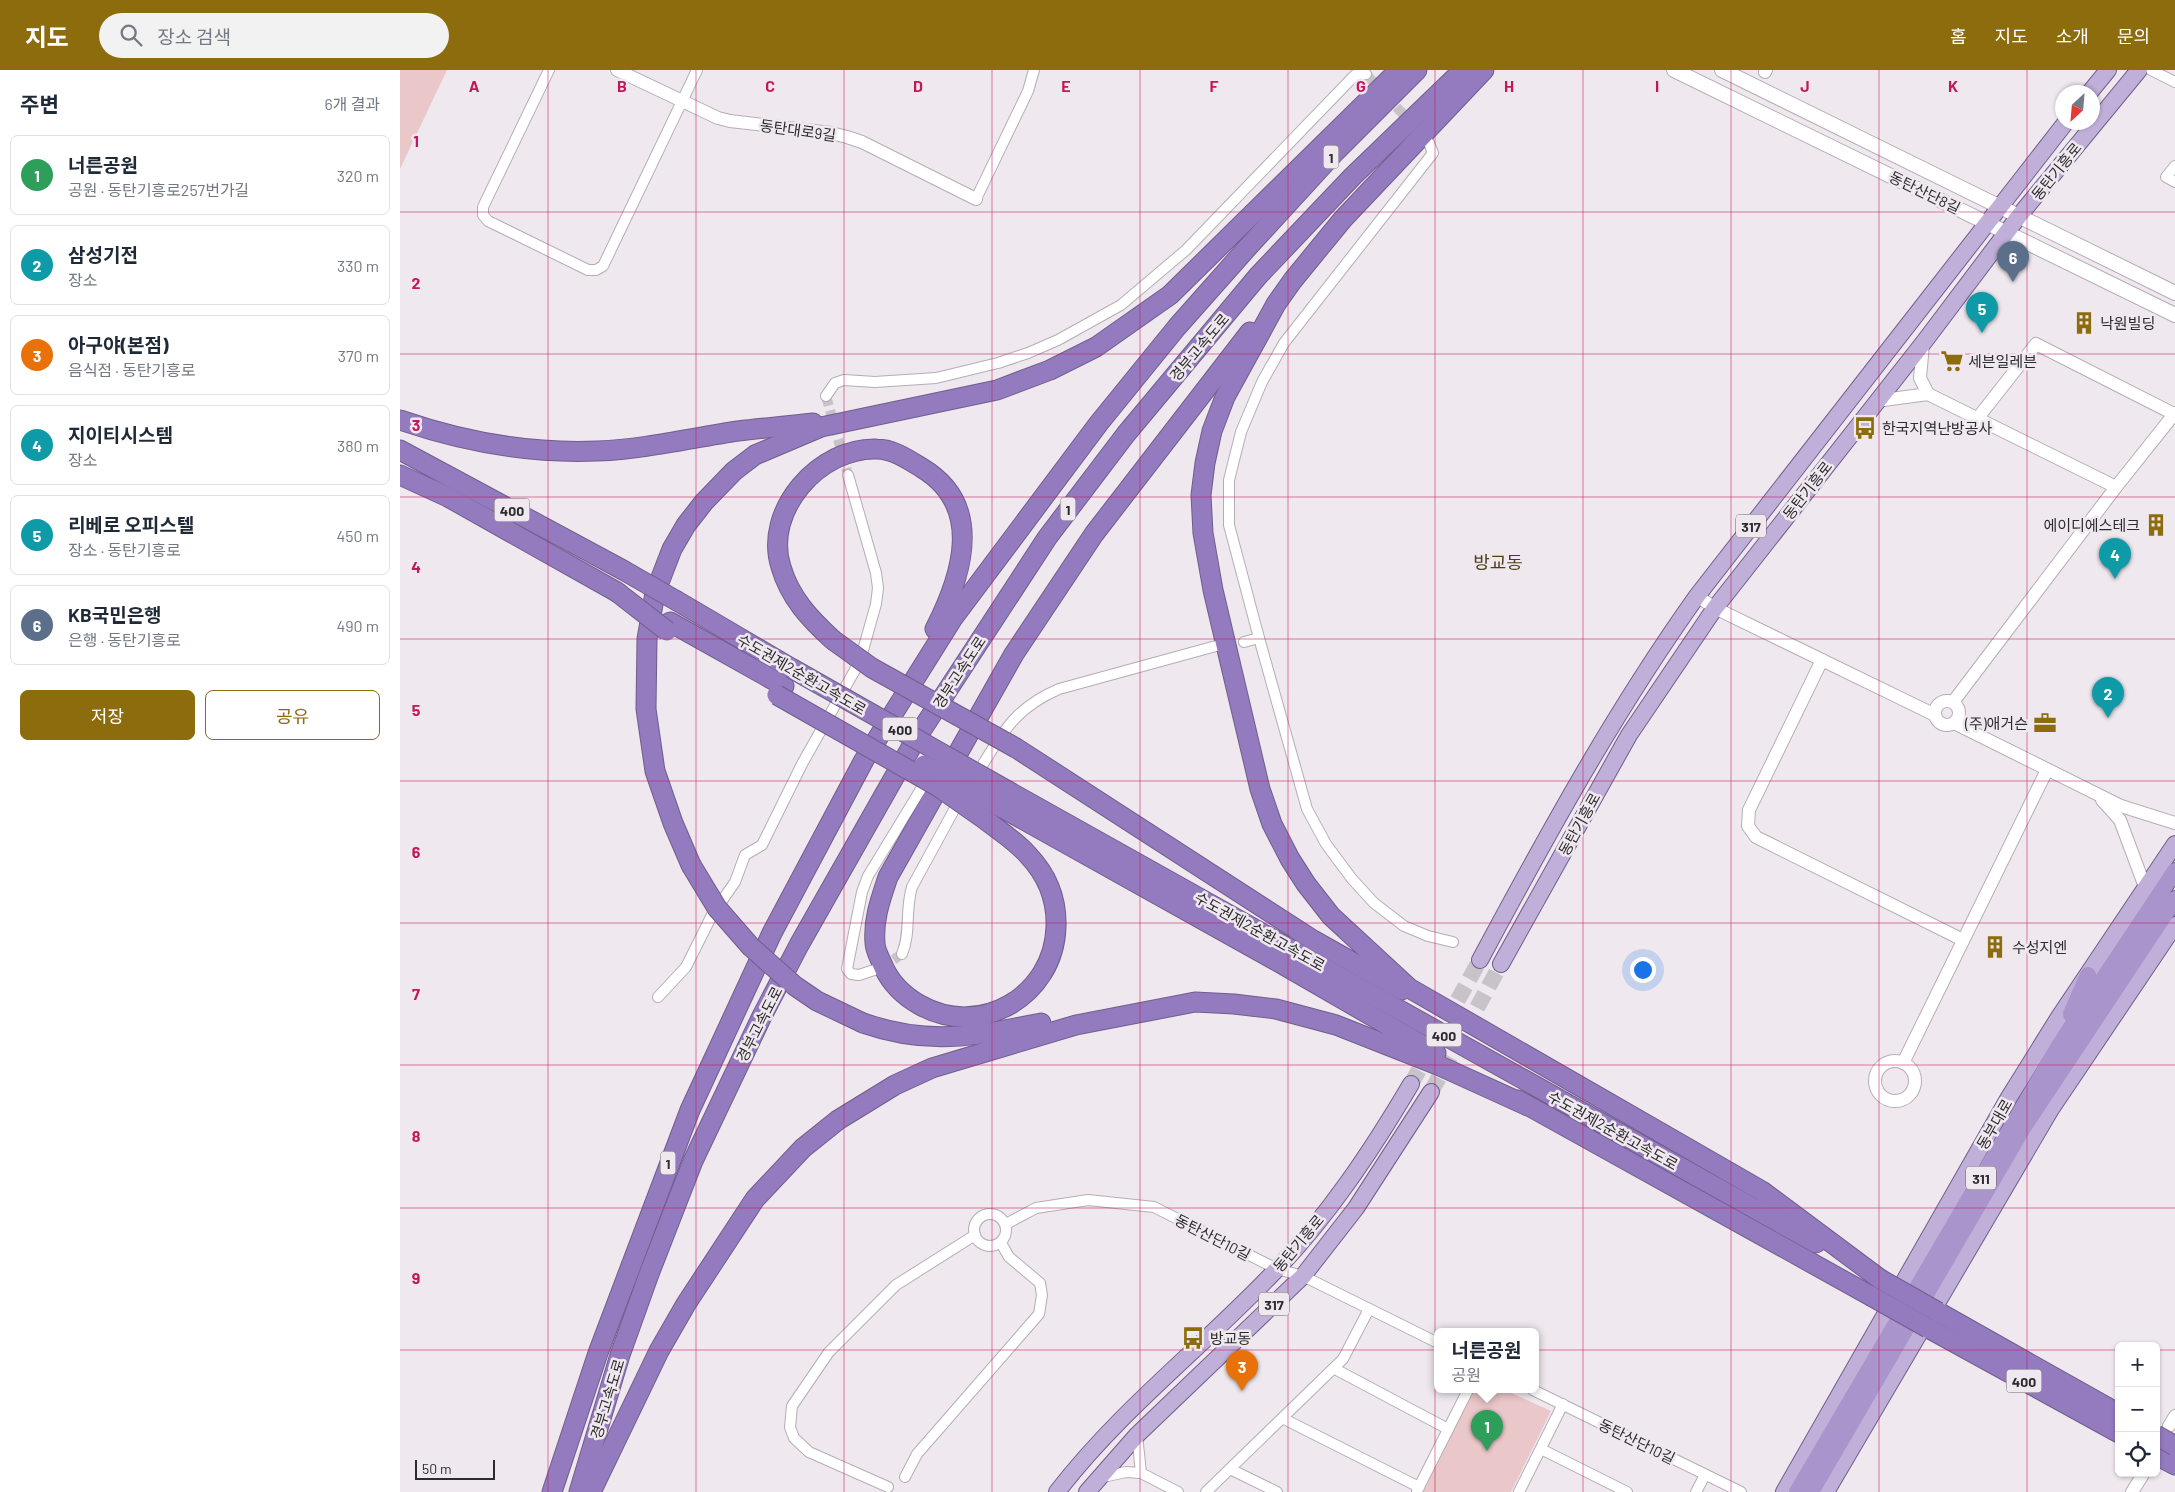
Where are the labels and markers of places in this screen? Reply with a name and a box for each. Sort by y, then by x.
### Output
pin: 6 [1997,241,2029,282]
pin: 5 [1966,292,1998,333]
building icon: 낙원빌딩 [2071,310,2097,336]
place label: 낙원빌딩 [2100,314,2155,332]
supermarket icon: 세븐일레븐 [1939,348,1965,374]
place label: 세븐일레븐 [1968,352,2037,370]
bus stop icon: 한국지역난방공사 [1852,415,1878,441]
place label: 한국지역난방공사 [1882,419,1993,437]
building icon: 에이디에스테크 [2143,512,2169,538]
place label: 에이디에스테크 [2043,516,2140,534]
pin: 4 [2099,538,2131,579]
pin: 2 [2092,677,2124,718]
office icon: (주)애거슨 [2032,710,2058,736]
place label: (주)애거슨 [1964,714,2028,732]
building icon: 수성지엔 [1982,934,2008,960]
place label: 수성지엔 [2012,938,2067,956]
bus stop icon: 방교동 [1180,1325,1206,1351]
place label: 방교동 [1210,1329,1251,1347]
pin: 3 [1226,1350,1258,1391]
pin: 1 [1471,1410,1503,1451]

